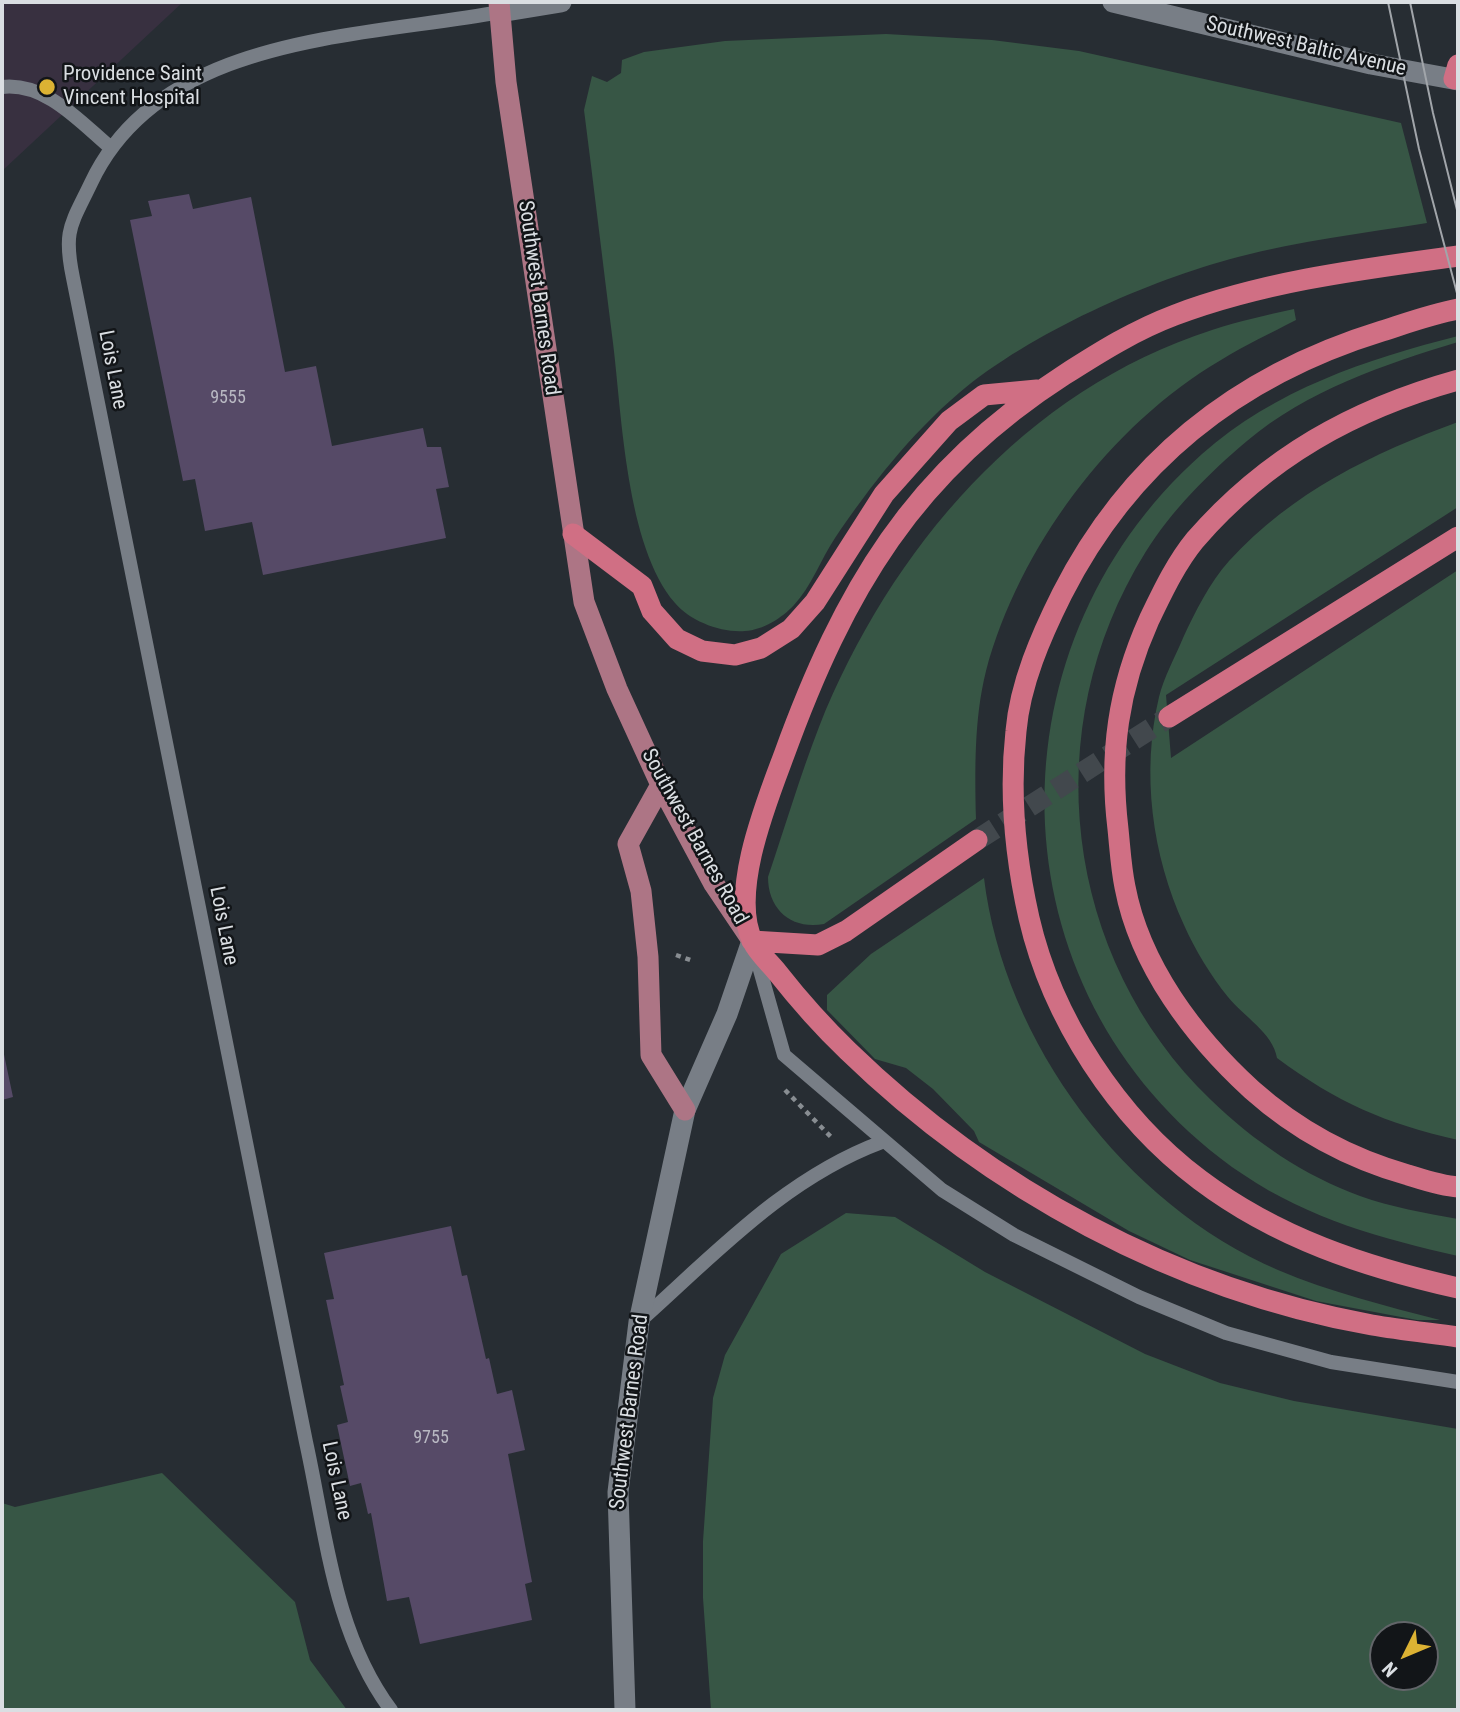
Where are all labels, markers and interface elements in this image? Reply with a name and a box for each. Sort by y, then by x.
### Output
street label: Southwest Baltic Avenue [1204,12,1408,82]
place label: Providence Saint Vincent Hospital [63,62,202,112]
marker: Providence Saint Vincent Hospital [37,77,57,97]
street label: Southwest Barnes Road [512,199,564,397]
street label: Lois Lane [92,328,132,412]
house number: 9555 [210,387,246,409]
street label: Southwest Barnes Road [635,745,753,929]
street label: Lois Lane [203,884,243,968]
street label: Southwest Barnes Road [606,1313,654,1511]
house number: 9755 [413,1427,449,1449]
street label: Lois Lane [315,1439,357,1523]
north arrow [1369,1621,1439,1691]
text: N [1377,1657,1402,1681]

